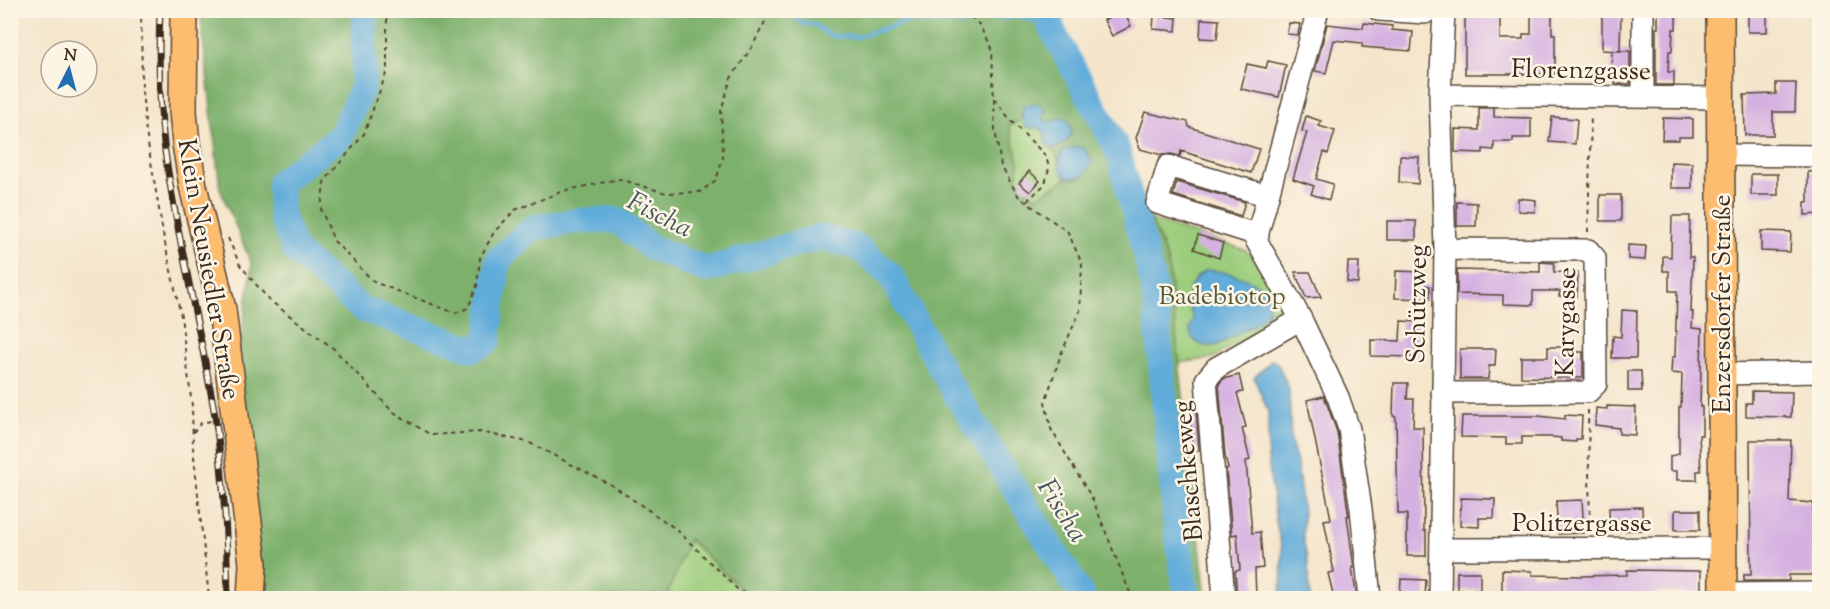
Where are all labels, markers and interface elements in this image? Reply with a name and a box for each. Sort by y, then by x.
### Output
north arrow [39,39,99,99]
text: N [63,44,78,69]
street label: Florenzgasse [1511,52,1651,91]
street label: Klein Neusiedler Straße [166,136,249,403]
water label: Fischa [619,183,698,249]
street label: Enzersdorfer Straße [1705,194,1742,414]
street label: Schützweg [1399,244,1438,364]
street label: Karygasse [1548,267,1587,377]
park label: Badebiotop [1158,279,1286,316]
street label: Blaschkeweg [1165,399,1214,543]
water label: Fischa [1026,472,1096,551]
street label: Politzergasse [1512,506,1652,543]

